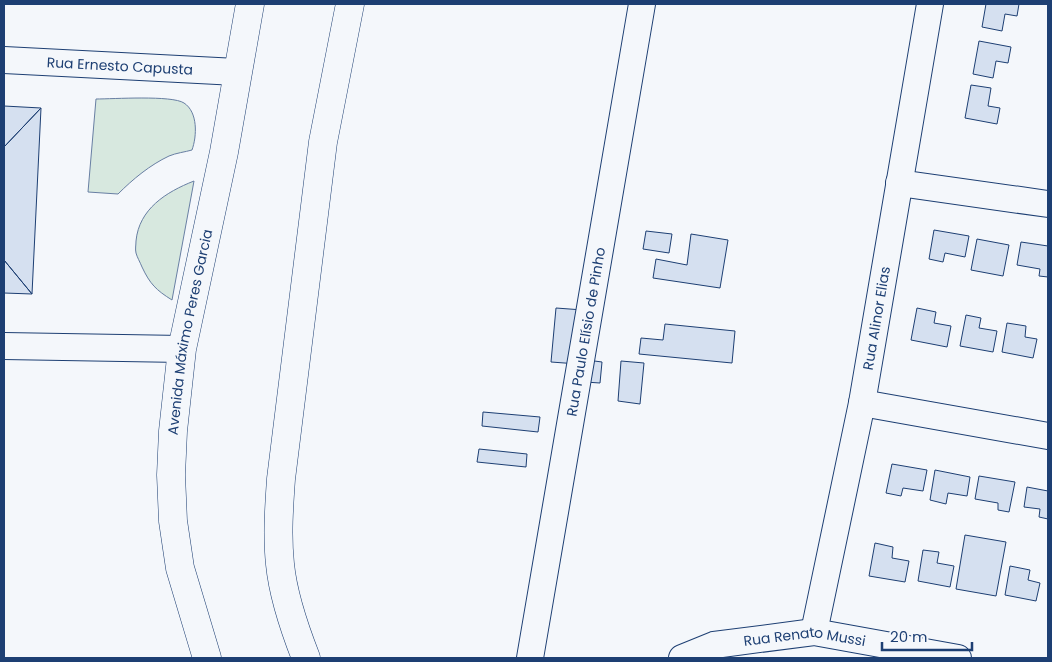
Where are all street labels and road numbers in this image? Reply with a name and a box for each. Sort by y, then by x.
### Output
street label: Rua Ernesto Capusta [46,52,194,80]
street label: Avenida Máximo Peres Garcia [163,227,217,436]
street label: Rua Paulo Elísio de Pinho [562,246,610,418]
street label: Rua Alinor Elias [858,265,895,372]
street label: Rua Renato Mussi [742,622,867,651]

